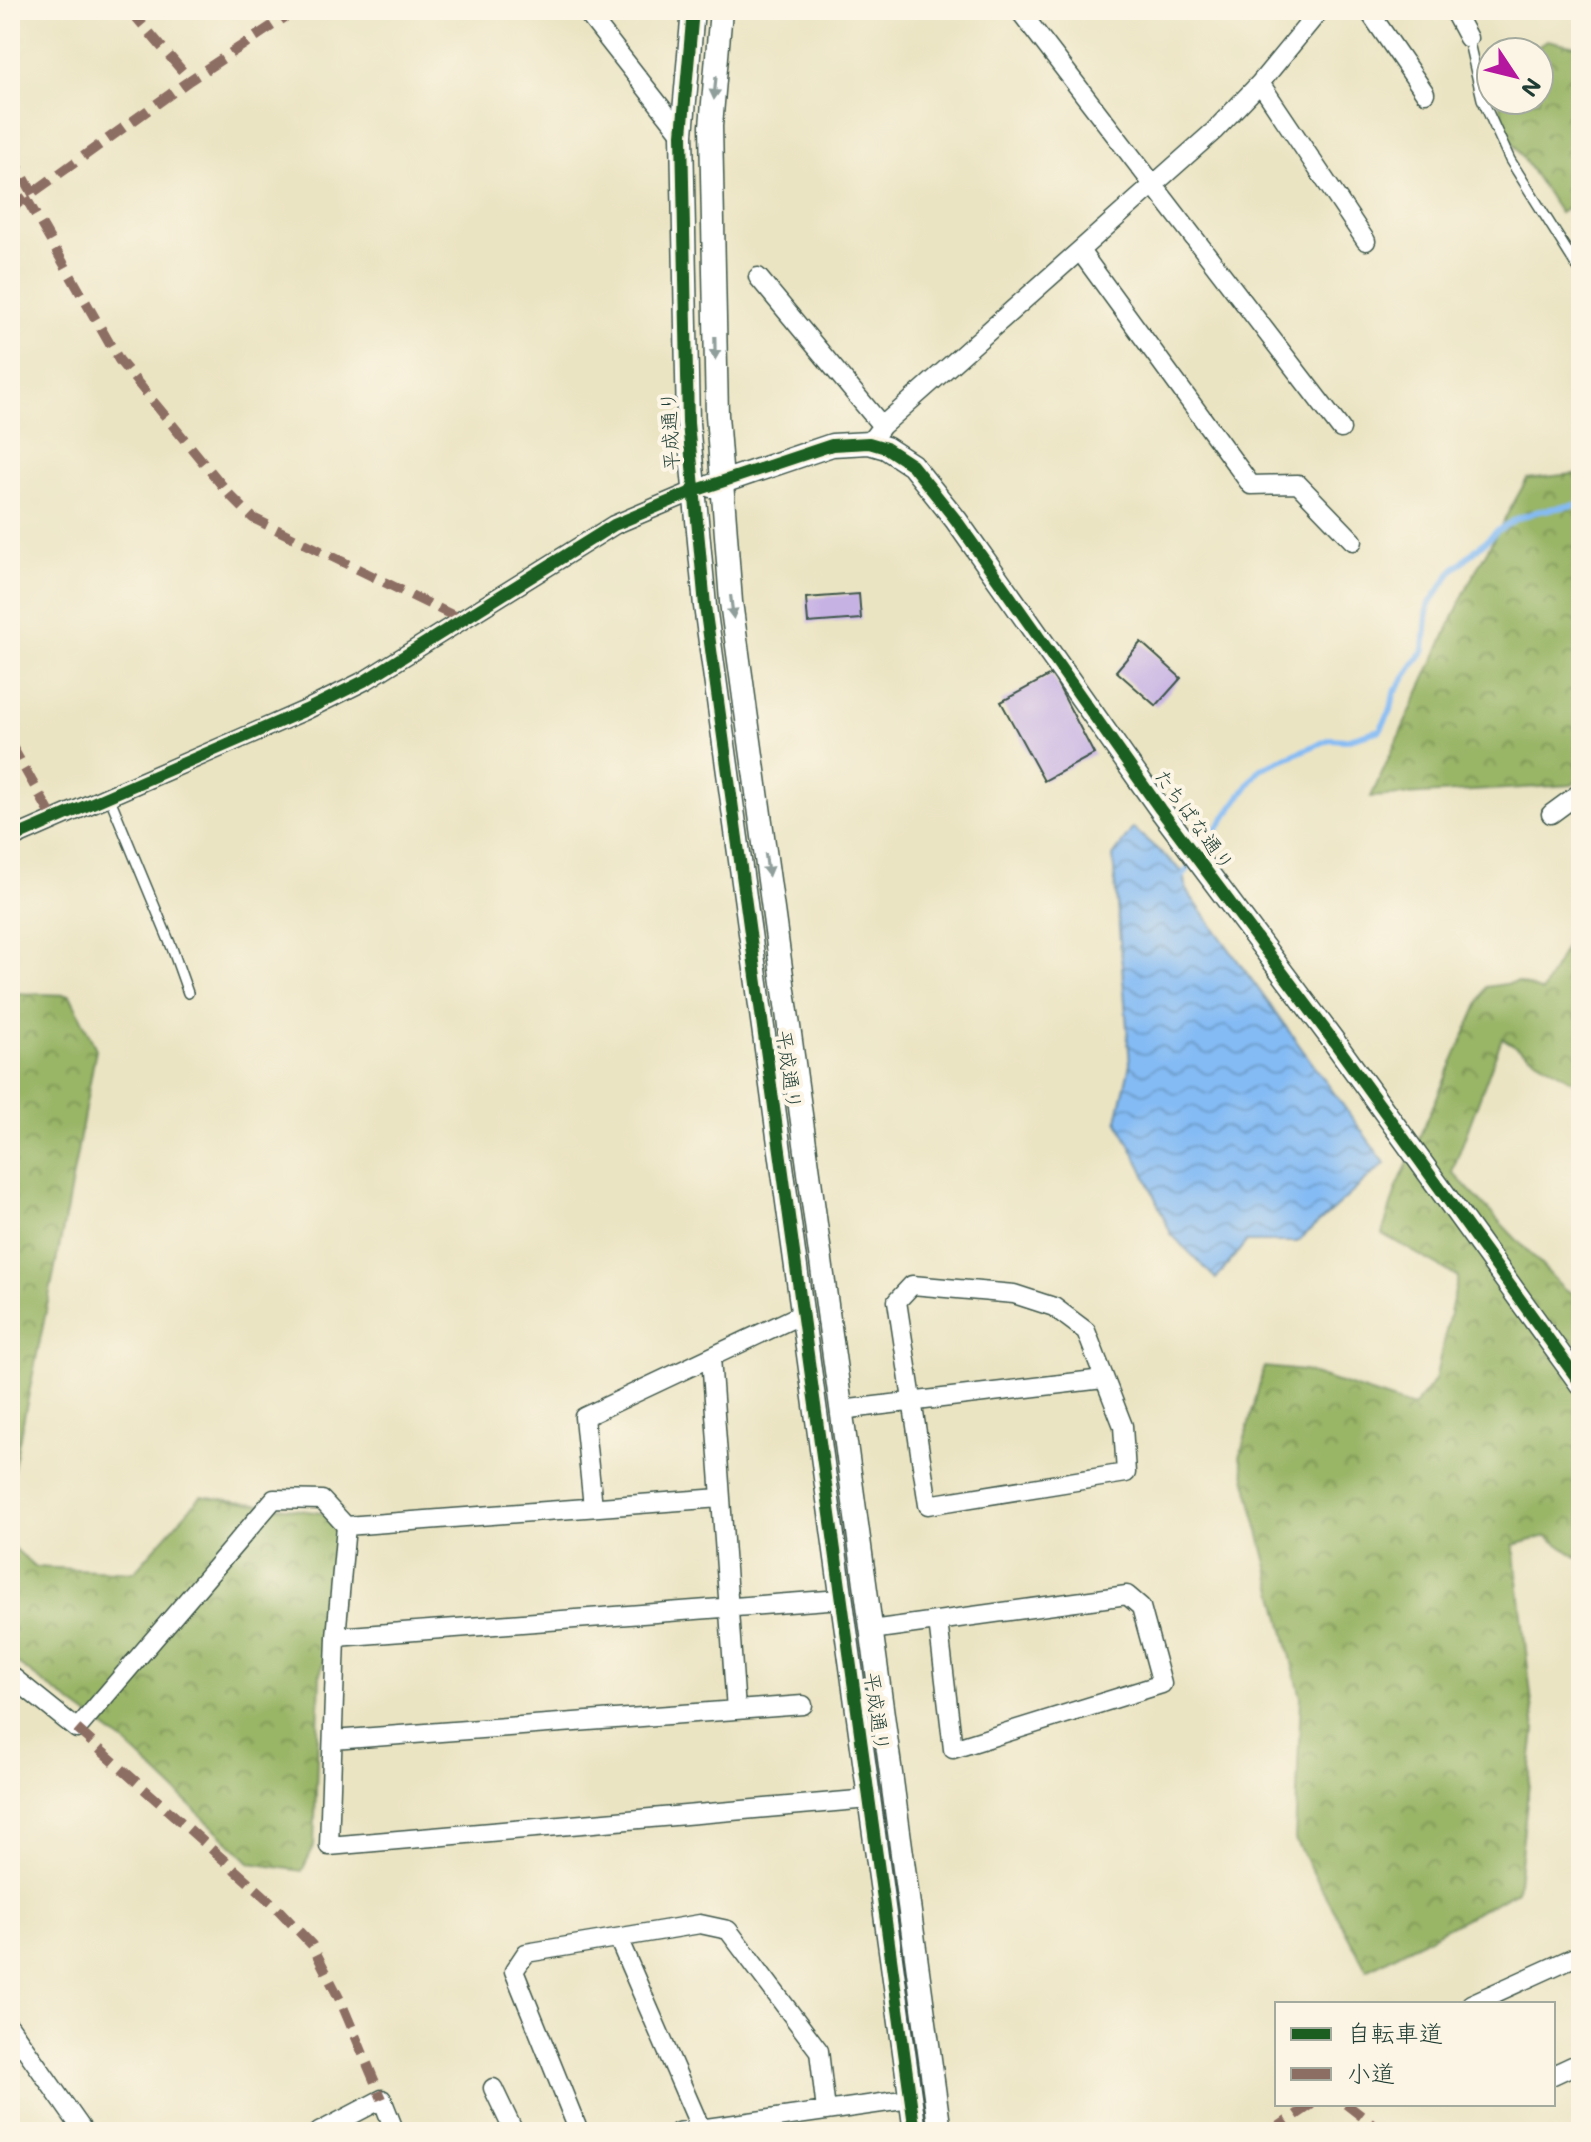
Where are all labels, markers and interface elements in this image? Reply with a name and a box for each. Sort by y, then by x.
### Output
north arrow [1475,36,1555,116]
text: N [1515,73,1548,103]
one-way arrow [708,76,721,101]
one-way arrow [709,336,722,361]
street label: 平成通り [654,390,684,472]
one-way arrow [725,595,738,620]
street label: たちばな通り [1149,763,1240,875]
one-way arrow [760,852,773,877]
street label: 平成通り [772,1028,808,1111]
street label: 平成通り [860,1670,896,1753]
legend [1275,2002,1555,2106]
text: 自転車道 [1347,2017,1443,2048]
text: 小道 [1347,2057,1395,2088]

